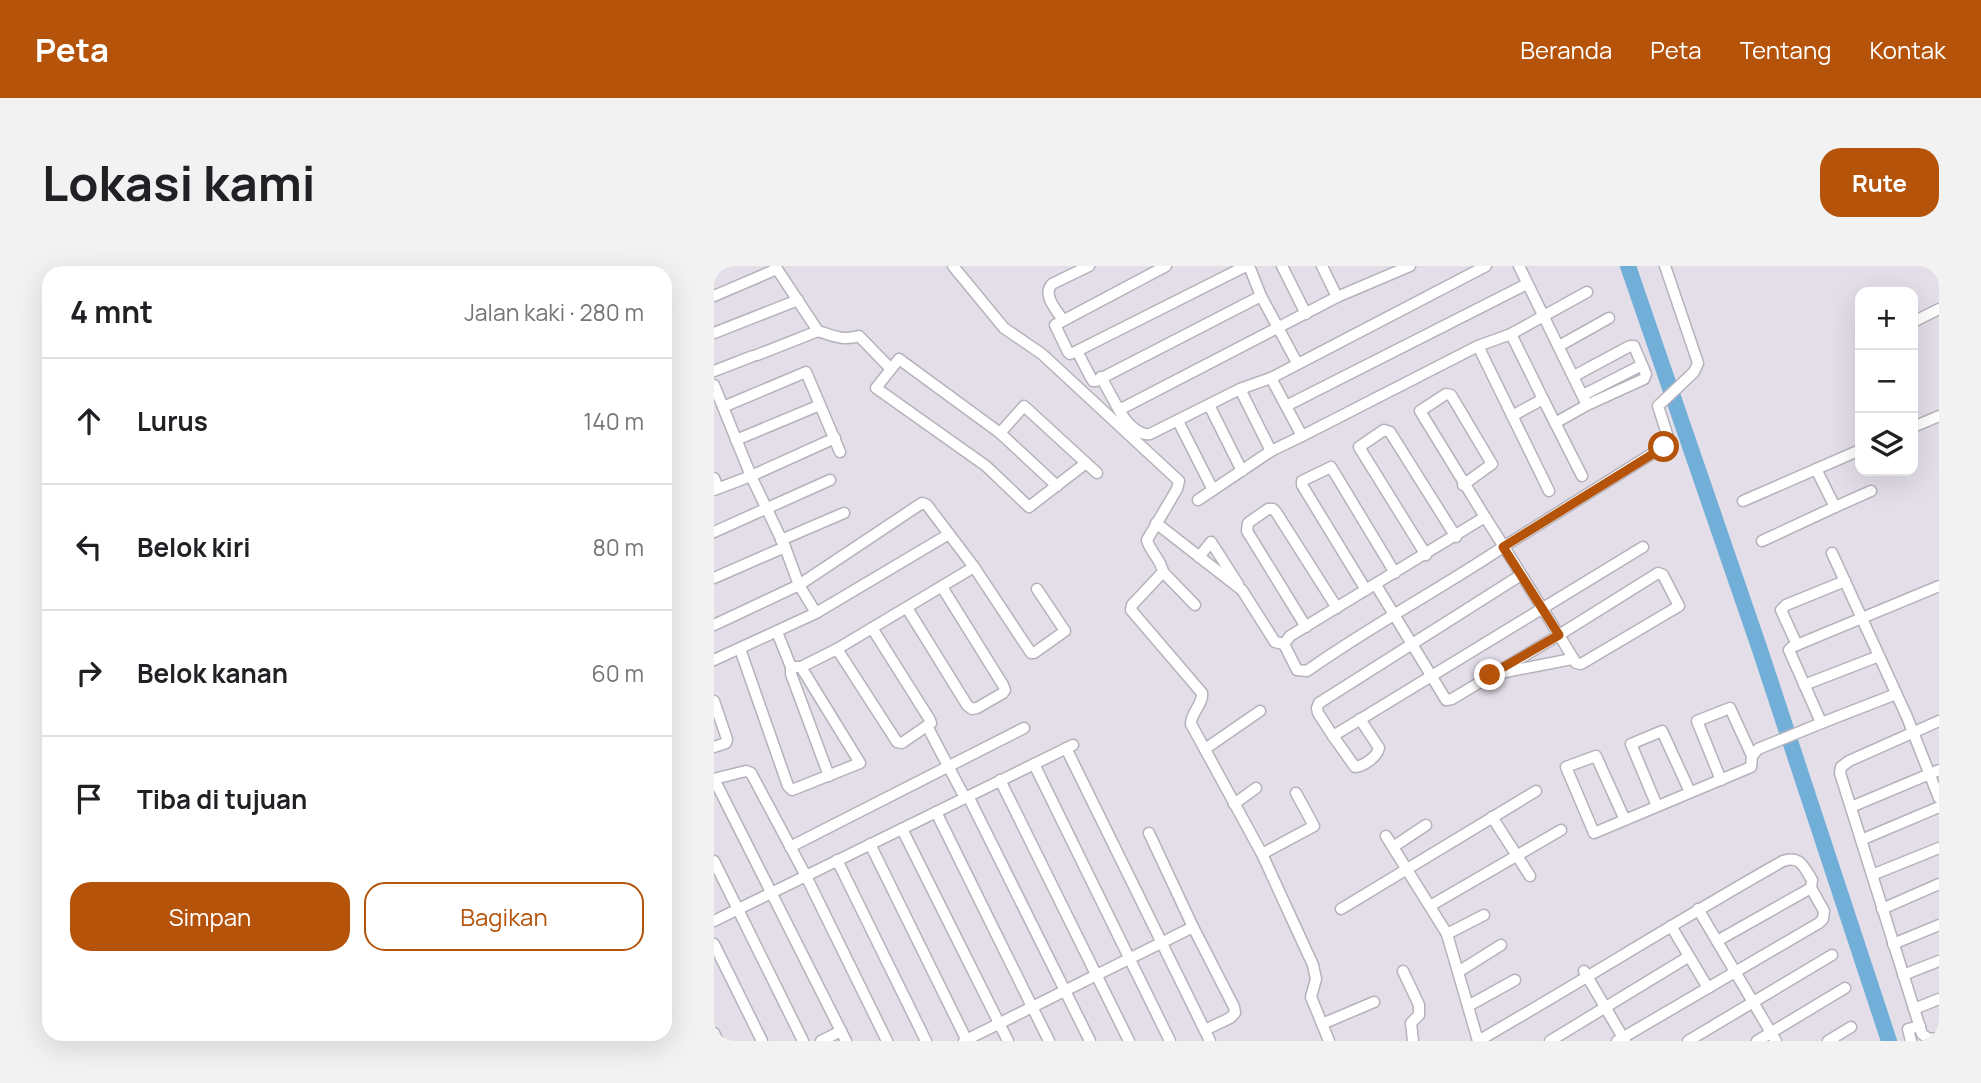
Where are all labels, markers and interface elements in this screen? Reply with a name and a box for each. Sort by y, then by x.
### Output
text: Peta [35,27,109,72]
text: Beranda [1520,33,1612,66]
text: Peta [1650,33,1702,66]
text: Tentang [1740,33,1831,66]
text: Kontak [1869,33,1946,66]
button: Rute [1820,148,1939,217]
text: Lokasi kami [42,149,315,216]
map controls [1855,287,1918,476]
button: + [1855,287,1918,350]
text: 4 mnt [70,291,153,332]
text: Jalan kaki · 280 m [464,296,644,328]
button: − [1855,350,1918,413]
icon: ahead [70,402,108,440]
text: Lurus [137,403,208,439]
text: 140 m [583,405,644,437]
button: layers [1855,413,1918,476]
route start [1648,431,1679,462]
icon: left [70,528,108,566]
text: Belok kiri [137,529,251,565]
text: 80 m [593,531,644,563]
icon: right [70,654,108,692]
text: Belok kanan [137,655,288,691]
text: 60 m [592,657,644,689]
route end [1474,659,1505,690]
icon: arrive [70,780,108,818]
text: Tiba di tujuan [137,781,307,817]
button: Simpan [70,882,350,951]
button: Bagikan [364,882,644,951]

